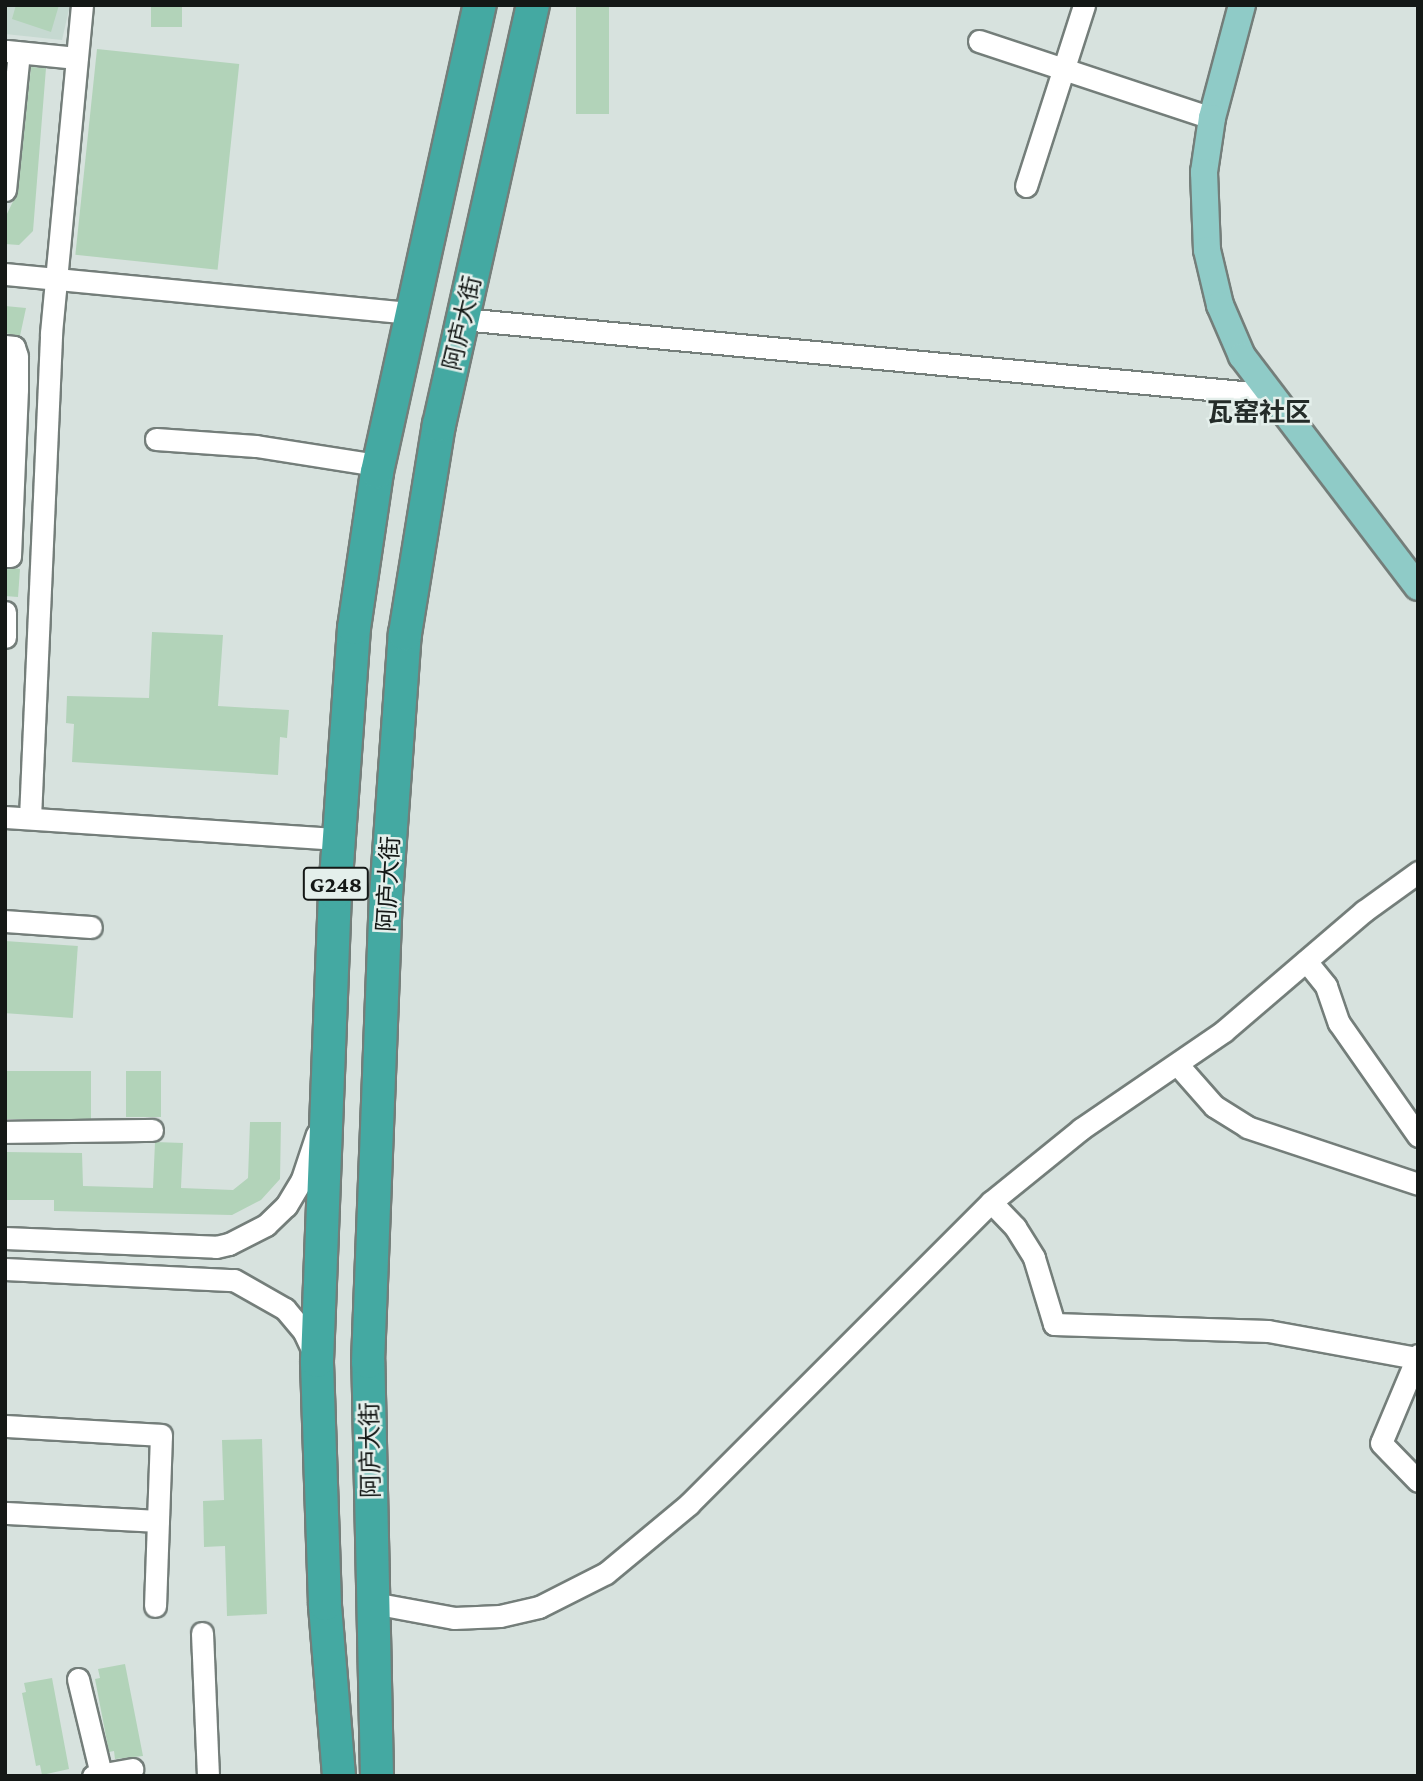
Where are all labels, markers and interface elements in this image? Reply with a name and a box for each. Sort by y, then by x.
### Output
street label: 阿庐大街 [437,273,487,373]
district label: 瓦窑社区 [1207,397,1311,429]
street label: 阿庐大街 [371,835,405,933]
road number: G248 [303,864,369,904]
street label: 阿庐大街 [355,1402,385,1498]

